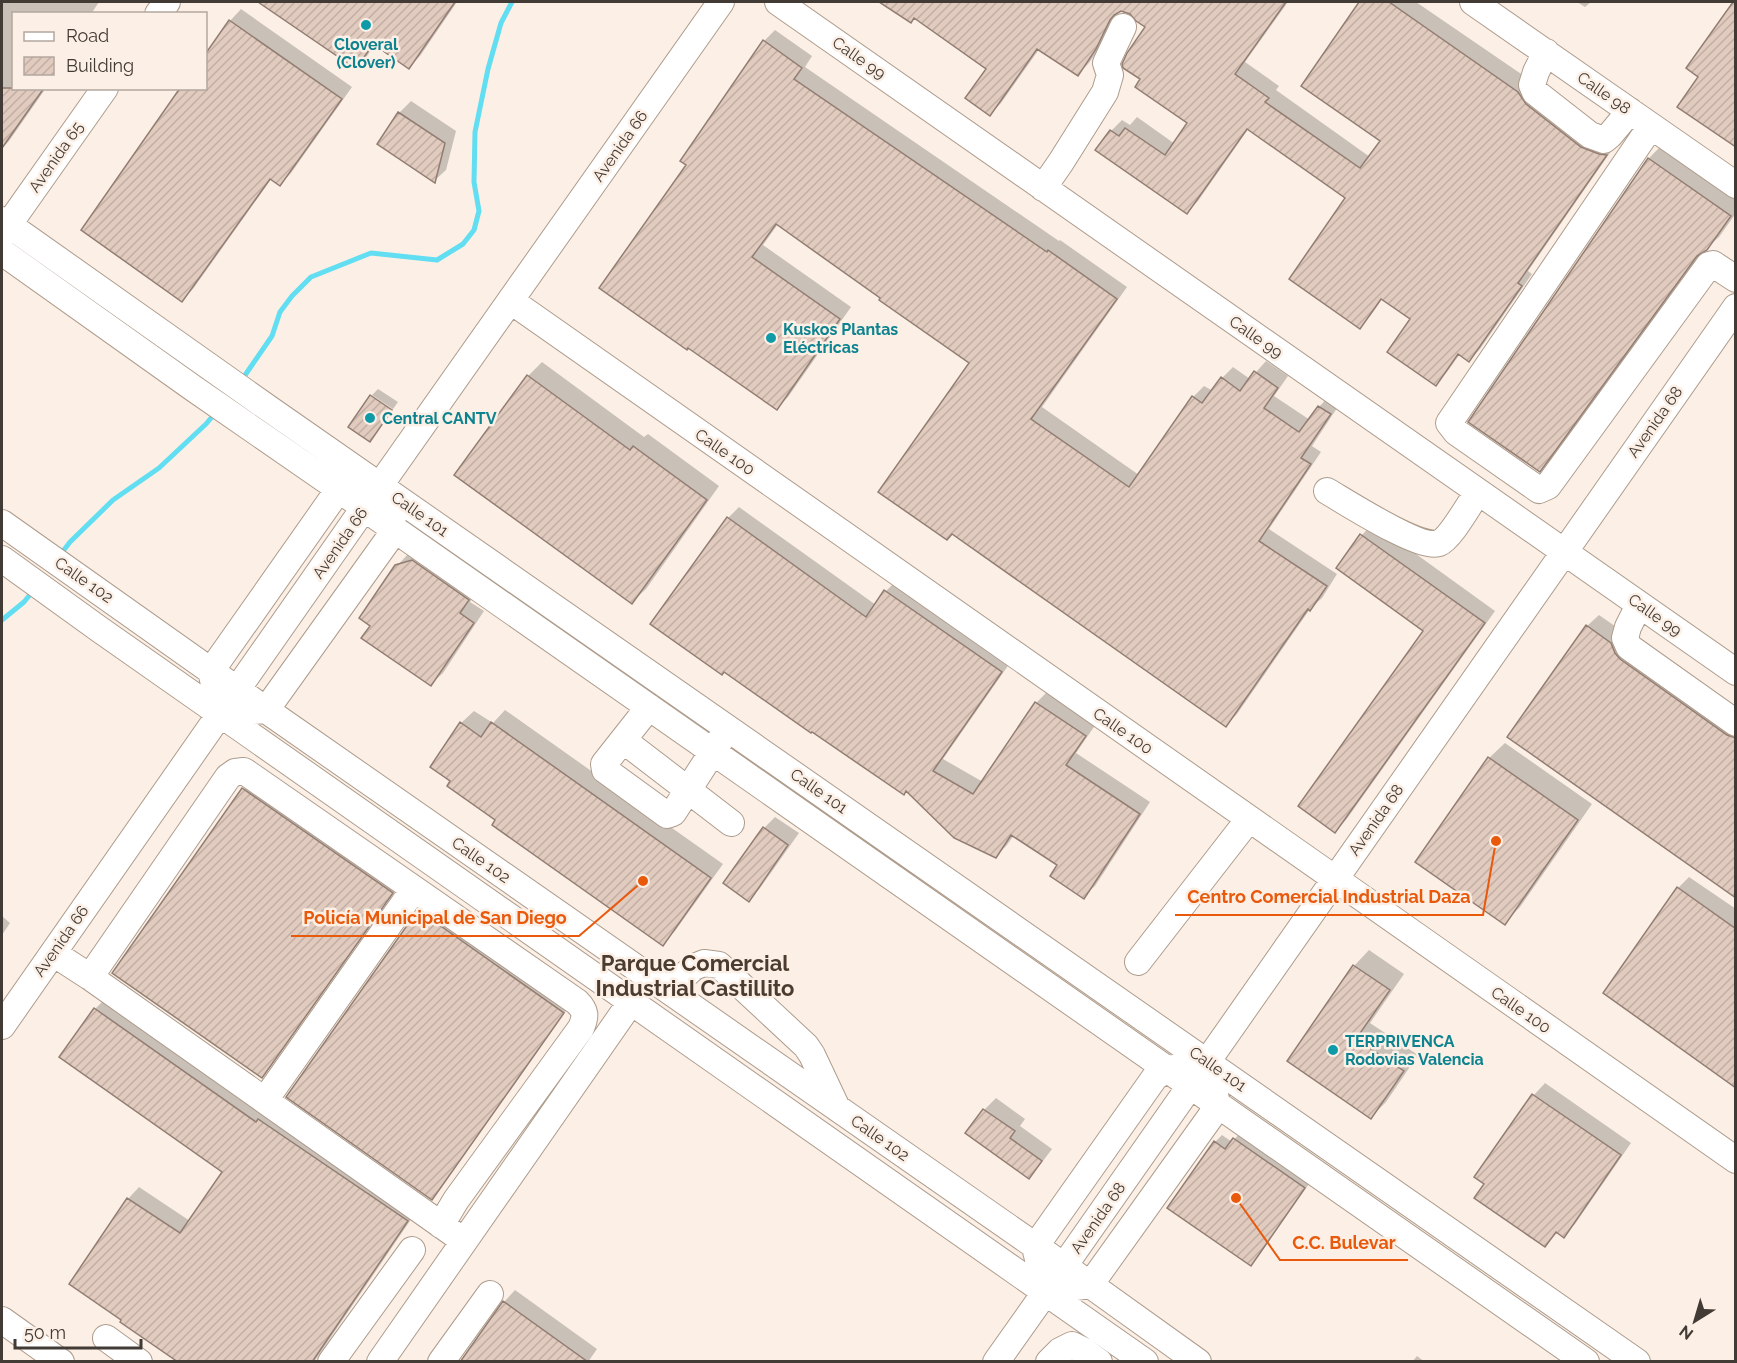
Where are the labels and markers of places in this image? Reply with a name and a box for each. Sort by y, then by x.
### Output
marker: Cloveral (Clover) [359,18,373,32]
place label: Cloveral (Clover) [334,35,399,72]
place label: Kuskos Plantas Eléctricas [783,320,898,357]
marker: Kuskos Plantas Eléctricas [764,331,778,345]
place label: Central CANTV [382,409,497,428]
marker: Central CANTV [363,411,377,425]
callout: Centro Comercial Industrial Daza [1175,879,1483,915]
callout: Policía Municipal de San Diego [291,900,579,936]
place label: TERPRIVENCA Rodovias Valencia [1345,1032,1484,1069]
marker: TERPRIVENCA Rodovias Valencia [1326,1043,1340,1057]
callout: C.C. Bulevar [1280,1224,1408,1260]

